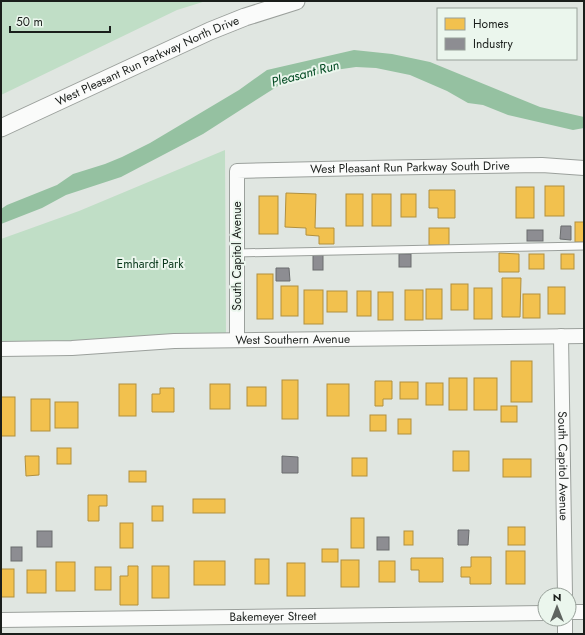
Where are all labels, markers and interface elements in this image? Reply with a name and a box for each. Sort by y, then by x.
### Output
scale bar [10,8,110,34]
legend [437,8,577,60]
street label: West Pleasant Run Parkway North Drive [53,11,242,111]
text: 50 m [16,13,43,31]
text: Homes [473,15,509,33]
text: Industry [473,35,514,53]
water label: Pleasant Run [269,55,342,92]
street label: West Pleasant Run Parkway South Drive [310,157,510,178]
street label: South Capitol Avenue [228,201,246,311]
park label: Emhardt Park [117,255,184,273]
street label: West Southern Avenue [235,330,350,349]
street label: South Capitol Avenue [553,411,573,521]
north arrow [537,587,577,627]
text: N [553,589,561,605]
street label: Bakemeyer Street [229,607,317,626]

